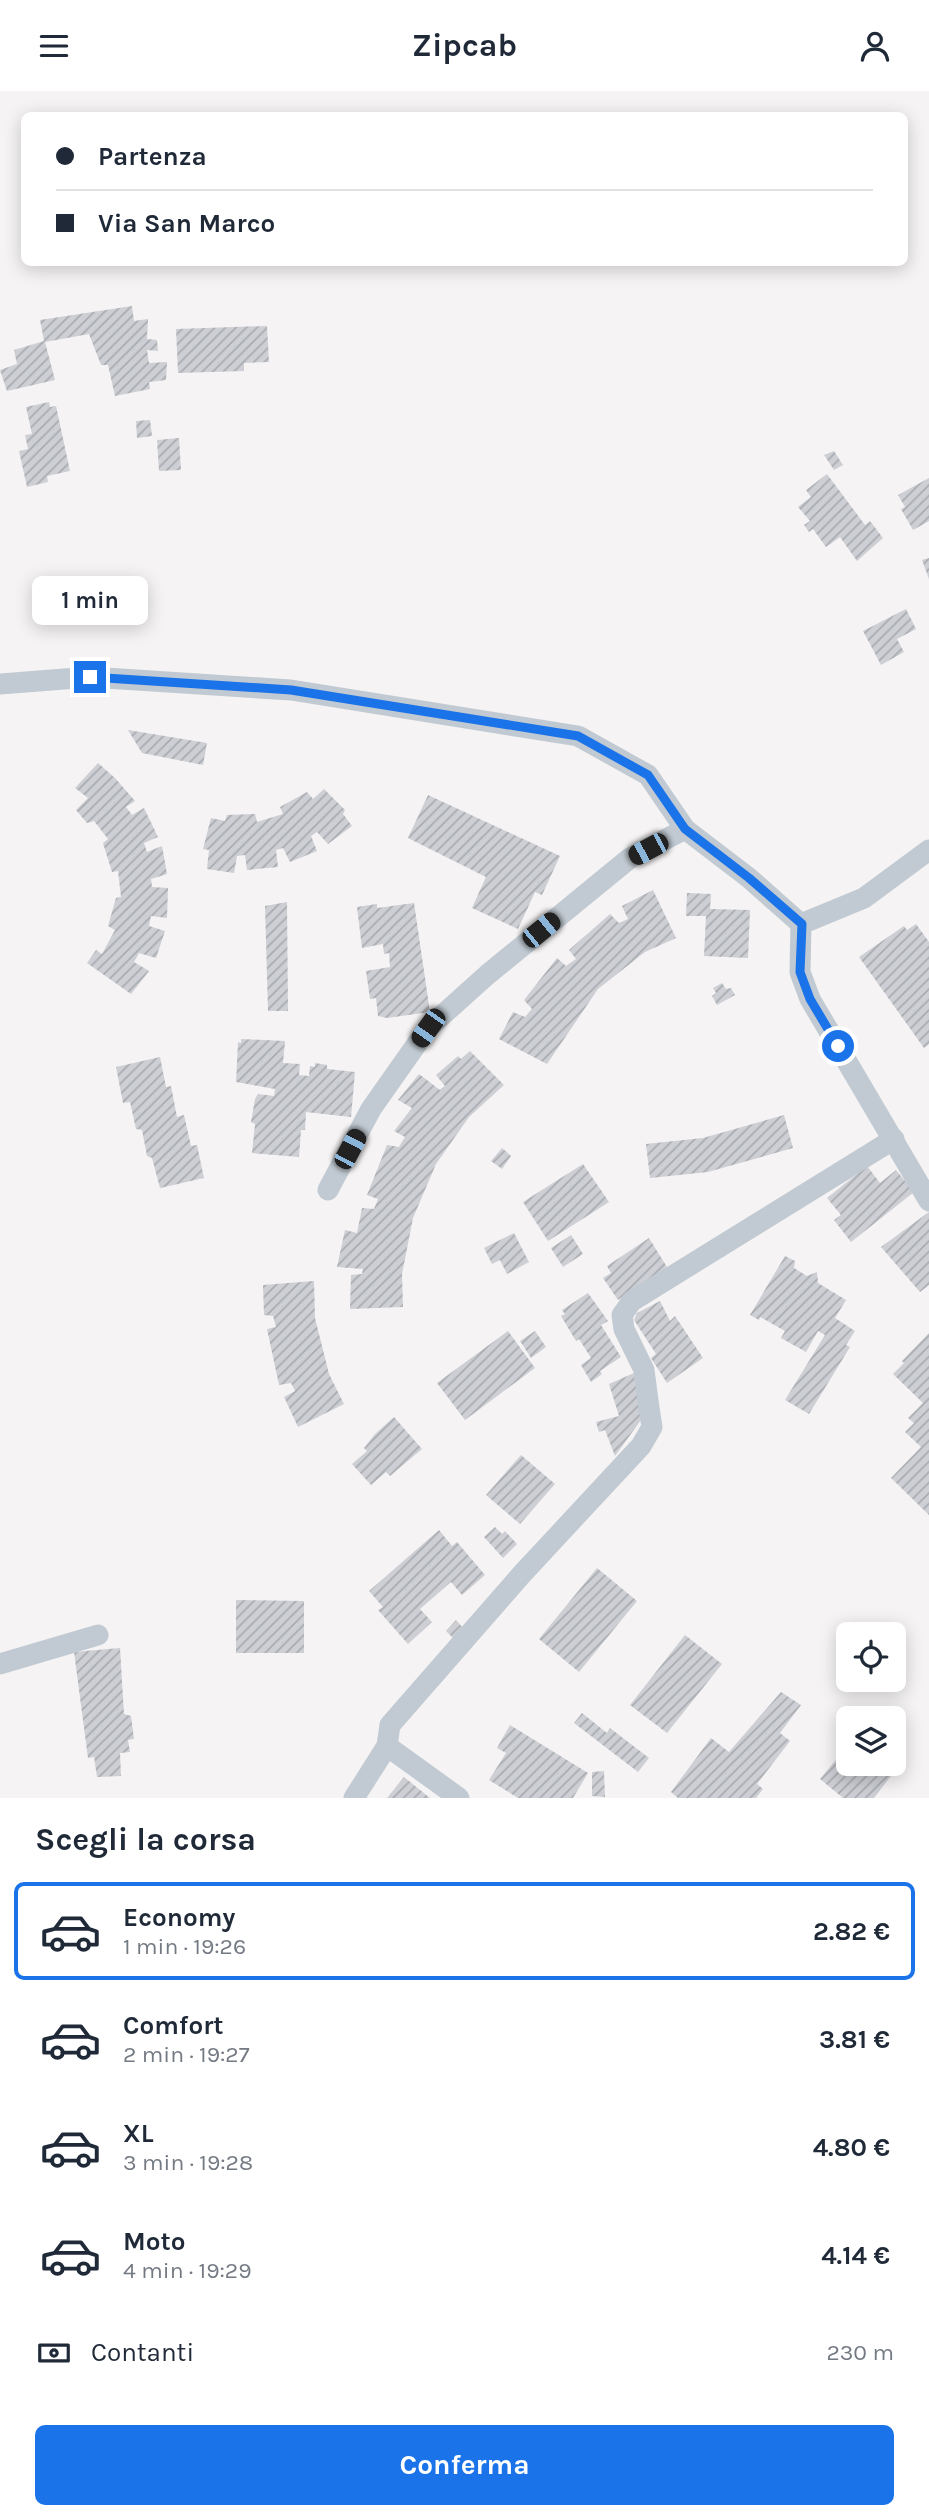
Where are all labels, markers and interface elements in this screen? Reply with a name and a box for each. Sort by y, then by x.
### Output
icon: menu [35,27,73,65]
text: Zipcab [412,27,517,64]
icon: person [856,27,894,65]
text: Partenza [98,141,207,172]
text: Via San Marco [98,208,275,239]
callout: 1 min [32,575,148,625]
text: 1 min [61,587,119,614]
route end [74,661,106,693]
car [625,830,672,868]
car [519,909,564,951]
car [408,1005,449,1051]
route start [822,1030,854,1062]
car [331,1126,370,1172]
map controls [836,1622,906,1776]
button: locate [836,1622,906,1692]
button: layers [836,1706,906,1776]
text: Scegli la corsa [35,1821,256,1858]
icon: car [39,1900,102,1963]
text: Economy [123,1902,235,1933]
text: 2.82 € [813,1916,890,1947]
text: 1 min · 19:26 [123,1933,246,1960]
icon: car [39,2008,102,2071]
text: Comfort [123,2010,224,2041]
text: 3.81 € [819,2024,890,2055]
text: 2 min · 19:27 [123,2041,249,2068]
icon: car [39,2116,102,2179]
text: XL [123,2118,154,2149]
text: 4.80 € [813,2132,890,2163]
text: 3 min · 19:28 [123,2149,253,2176]
icon: car [39,2224,102,2287]
text: Moto [123,2226,185,2257]
text: 4.14 € [821,2240,890,2271]
text: 4 min · 19:29 [123,2257,252,2284]
icon: cash [35,2334,73,2372]
text: Contanti [91,2337,194,2368]
text: 230 m [826,2339,894,2366]
button: Conferma [35,2425,894,2505]

